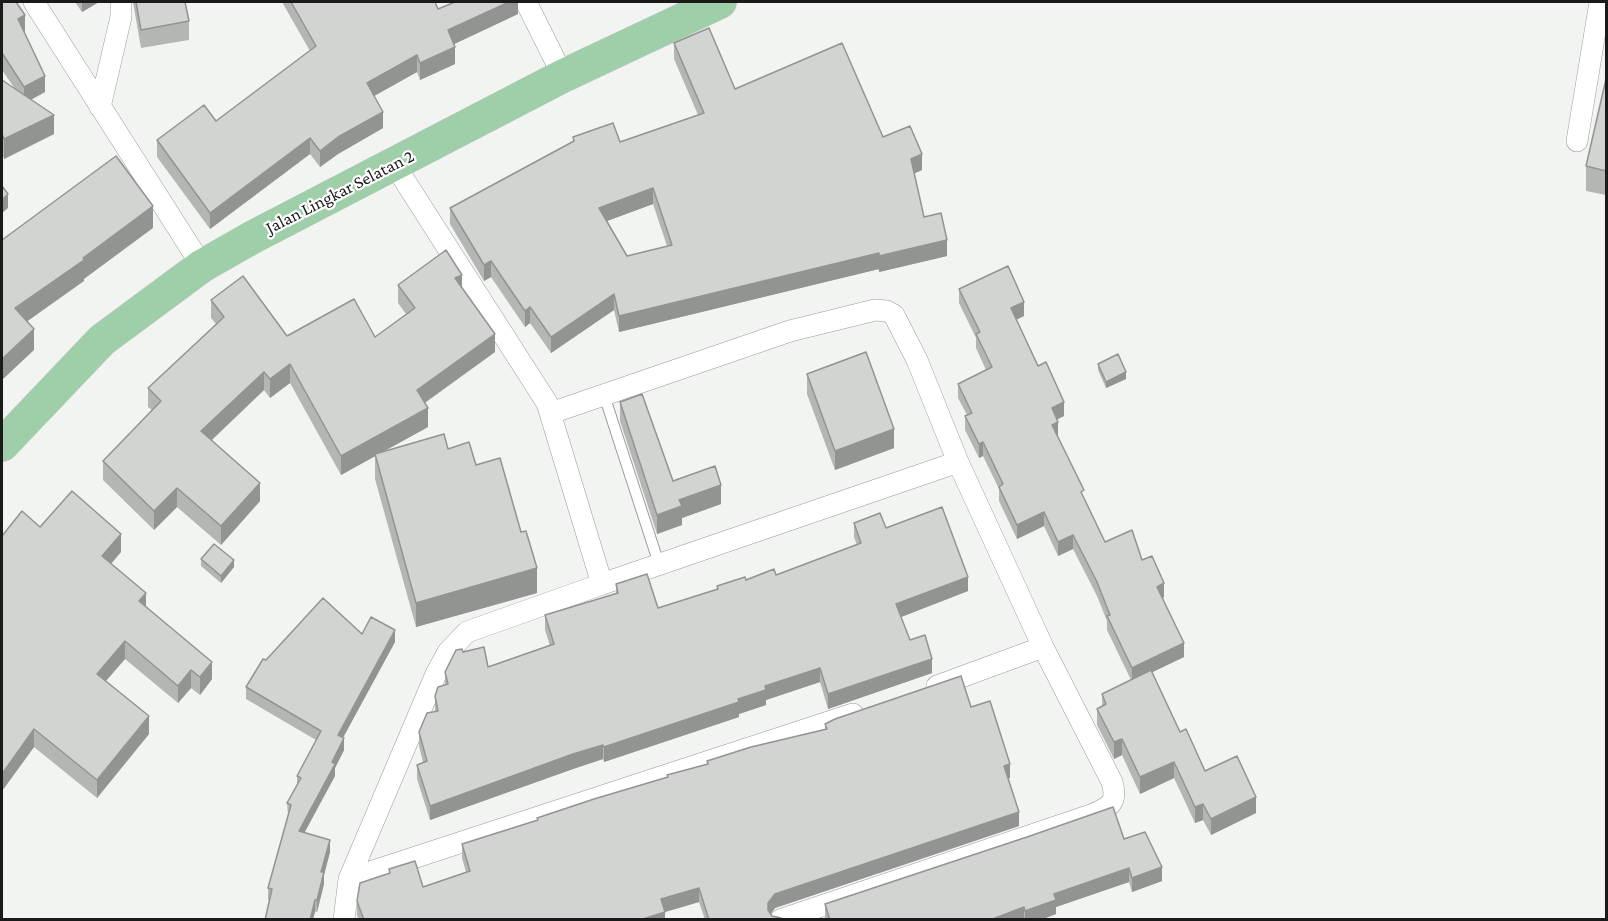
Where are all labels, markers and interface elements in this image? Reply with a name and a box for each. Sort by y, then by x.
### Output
street label: Jalan Lingkar Selatan 2 [262,145,418,239]

